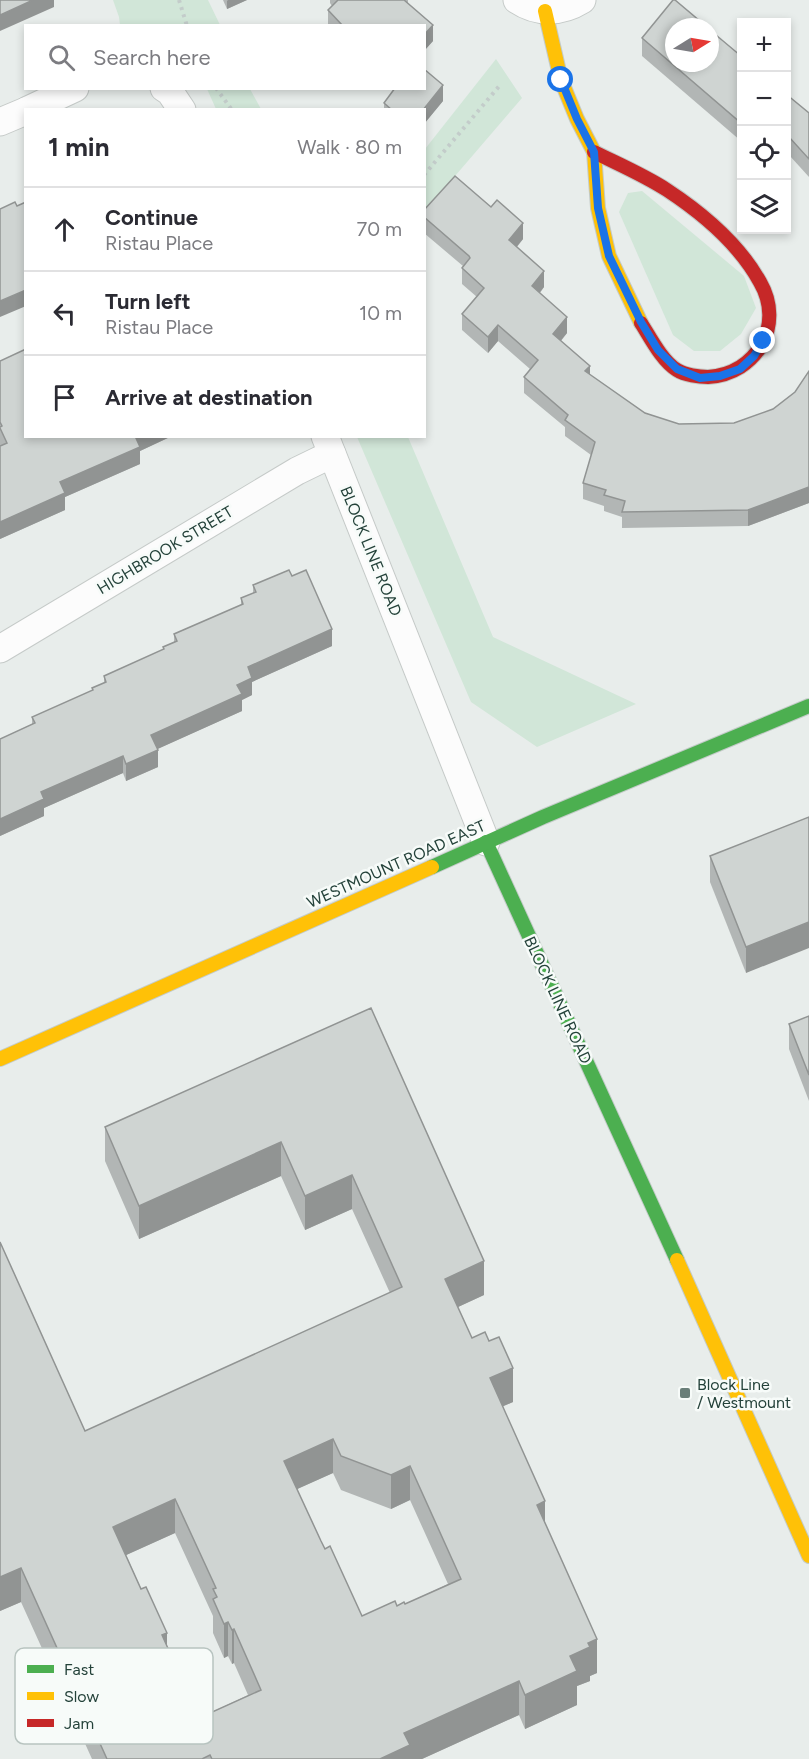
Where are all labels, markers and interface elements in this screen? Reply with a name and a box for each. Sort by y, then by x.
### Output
north arrow [665,18,719,72]
map controls [737,18,791,234]
button: + [737,18,791,72]
search box [24,24,426,90]
icon: search [45,41,78,74]
text: Search here [93,44,211,71]
route start [547,66,573,92]
button: − [737,72,791,126]
button: locate [737,126,791,180]
text: 1 min [48,131,109,163]
text: Walk · 80 m [297,135,402,159]
button: layers [737,180,791,234]
text: Continue [105,204,198,231]
icon: ahead [48,213,81,246]
text: 70 m [356,217,402,241]
text: Ristau Place [105,231,213,255]
text: Turn left [105,288,191,315]
icon: left [48,297,81,330]
text: 10 m [359,301,402,325]
text: Ristau Place [105,315,213,339]
route end [749,327,775,353]
icon: arrive [48,381,81,414]
text: Arrive at destination [105,384,313,411]
street label: BLOCK LINE ROAD [336,483,406,619]
street label: HIGHBROOK STREET [94,502,237,598]
street label: WESTMOUNT ROAD EAST [304,816,488,912]
street label: BLOCK LINE ROAD [520,933,596,1067]
place label: Block Line / Westmount [697,1375,791,1412]
marker: Block Line / Westmount [678,1386,692,1400]
legend [15,1648,213,1744]
text: Fast [64,1660,94,1679]
text: Slow [64,1687,99,1706]
text: Jam [64,1714,94,1733]

